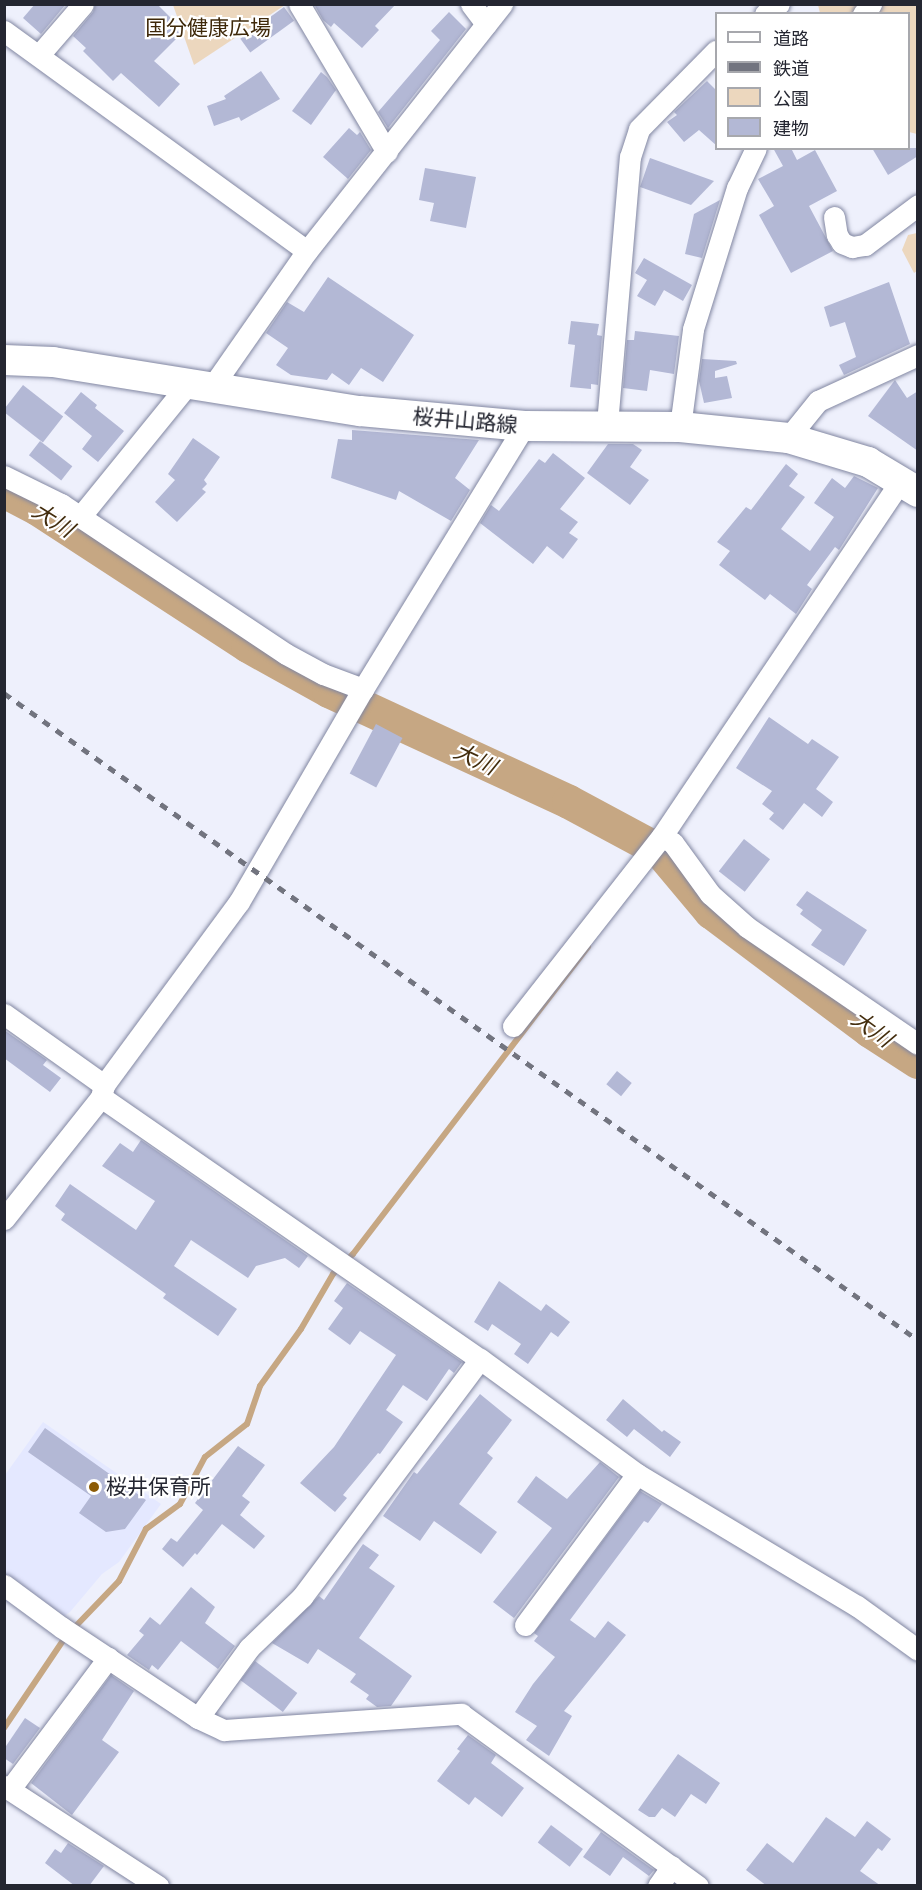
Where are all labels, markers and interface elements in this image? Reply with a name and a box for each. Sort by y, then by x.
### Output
legend [715,12,910,150]
park label: 国分健康広場 [145,15,271,41]
text: 道路 [773,29,809,49]
text: 鉄道 [773,59,809,79]
text: 公園 [773,89,809,109]
text: 建物 [773,119,809,139]
street label: 桜井山路線 [412,404,518,438]
water label: 大川 [27,497,79,543]
water label: 大川 [449,738,501,780]
water label: 大川 [846,1005,898,1053]
place label: 桜井保育所 [106,1474,211,1500]
marker: 桜井保育所 [87,1480,101,1494]

